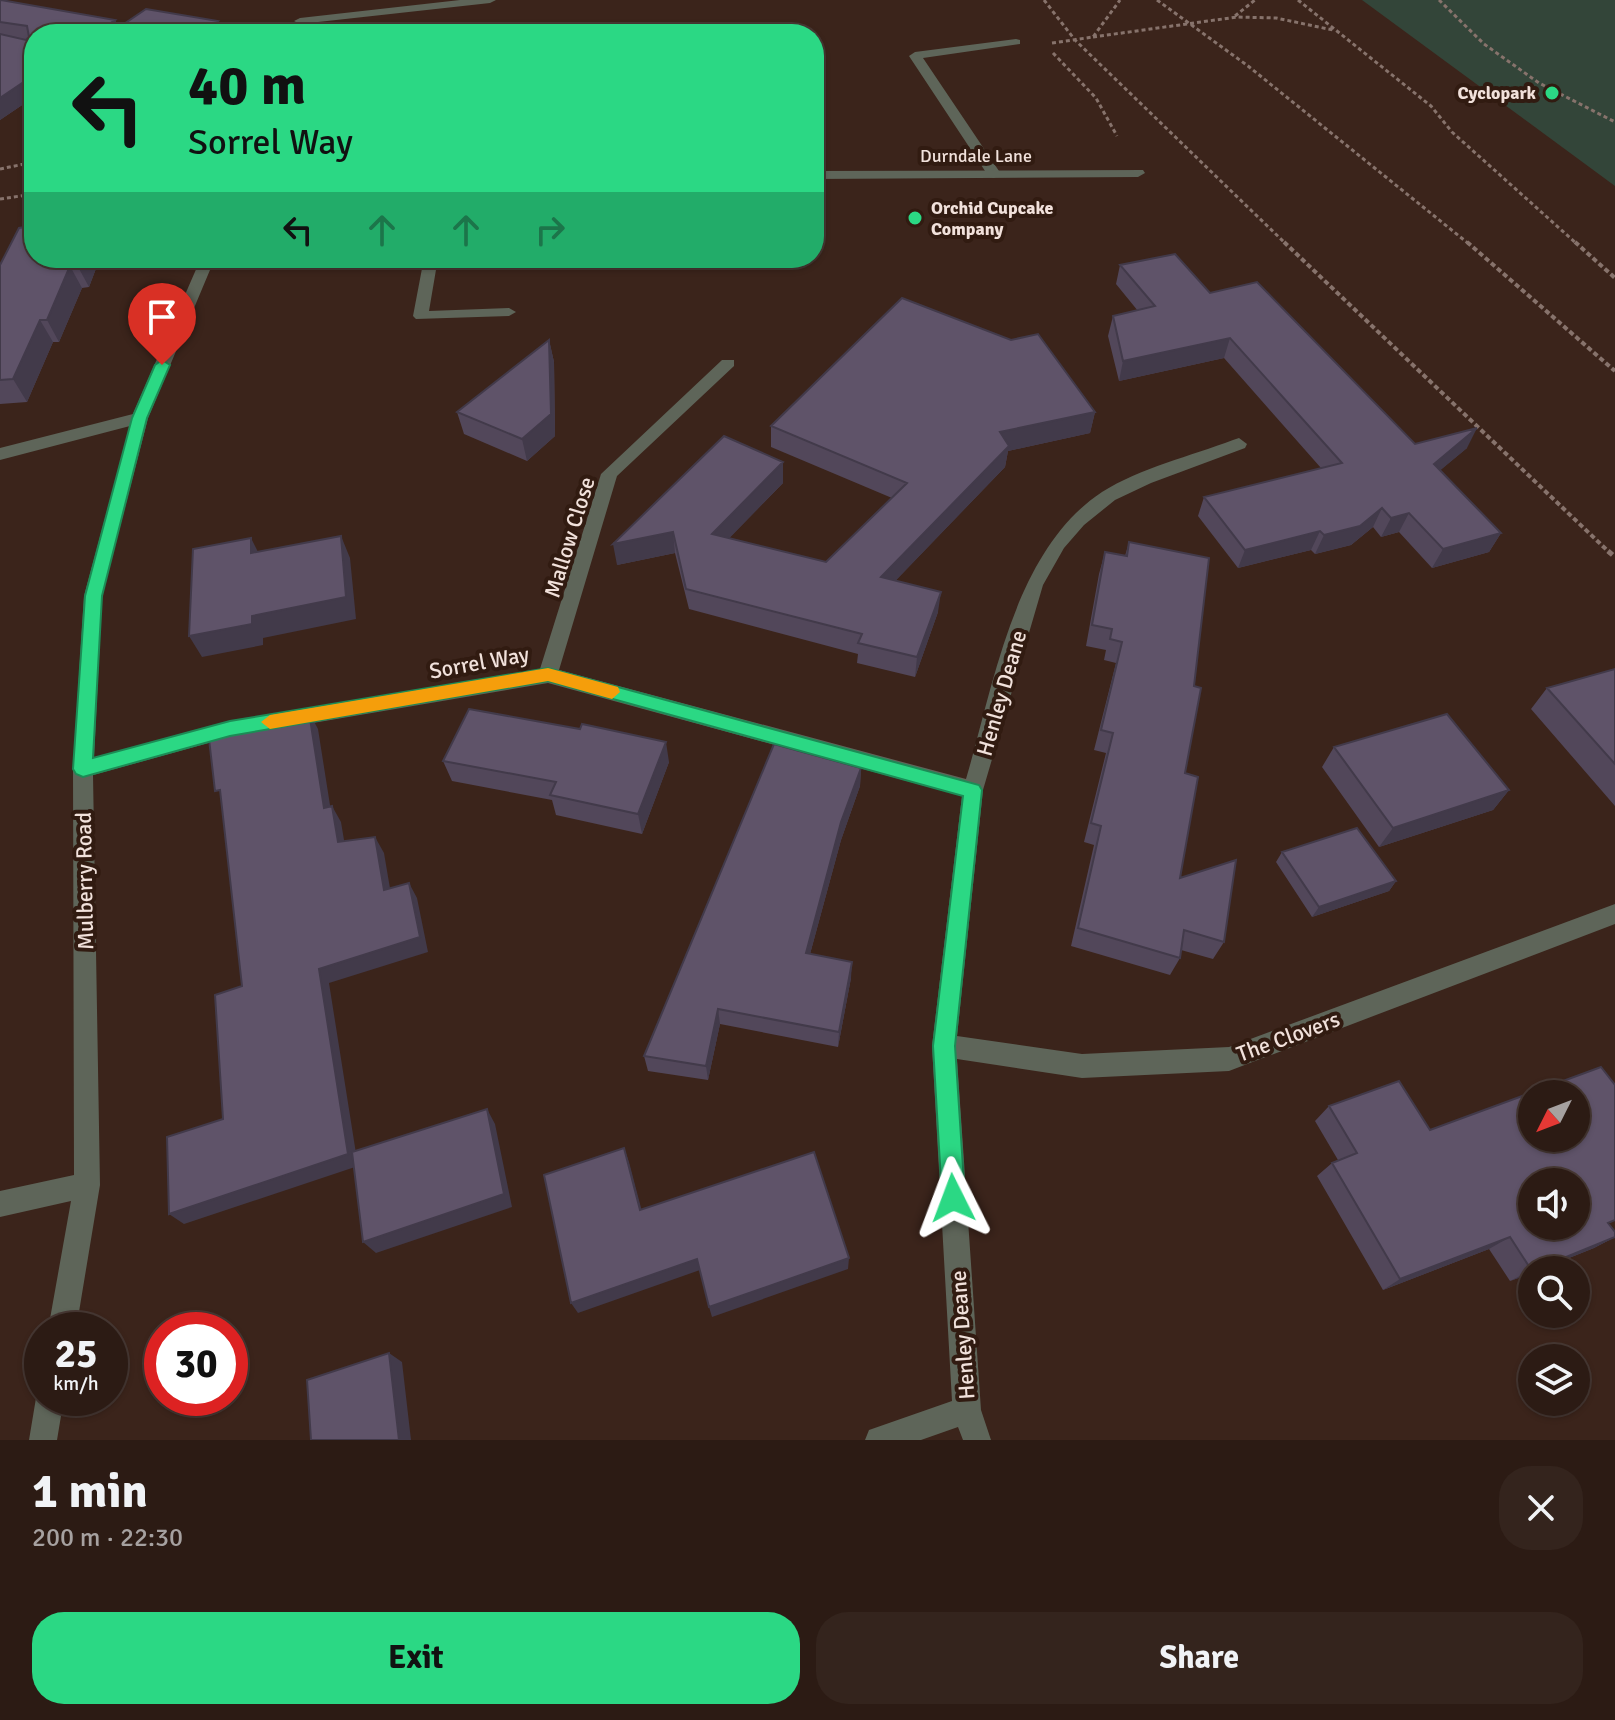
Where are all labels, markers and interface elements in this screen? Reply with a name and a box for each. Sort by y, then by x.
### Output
text: 40 m [188,51,306,120]
icon: left [56,56,160,160]
place label: Cyclopark [1457,82,1537,104]
marker: Cyclopark [1543,84,1561,102]
text: Sorrel Way [188,120,353,165]
street label: Durndale Lane [920,145,1032,167]
place label: Orchid Cupcake Company [931,197,1054,240]
icon: left [276,208,320,252]
icon: ahead [360,208,404,252]
icon: ahead [444,208,488,252]
icon: right [528,208,572,252]
marker: Orchid Cupcake Company [906,209,924,227]
pin [128,283,196,365]
icon: arrive [140,295,184,339]
street label: Mallow Close [538,473,601,601]
street label: Henley Deane [971,627,1032,759]
street label: Sorrel Way [427,640,532,685]
street label: Mulberry Road [70,812,99,950]
street label: The Clovers [1233,1005,1343,1068]
north arrow [1518,1080,1590,1152]
map controls [1518,1080,1590,1416]
position arrow [911,1156,995,1240]
button: sound [1518,1168,1590,1240]
button: search [1518,1256,1590,1328]
street label: Henley Deane [945,1269,980,1400]
speed limit sign: 30 [144,1312,248,1416]
text: 25 [54,1329,98,1379]
button: layers [1518,1344,1590,1416]
text: km/h [53,1371,99,1396]
text: 1 min [32,1462,148,1521]
button: close [1499,1466,1583,1550]
text: 200 m · 22:30 [32,1522,183,1554]
button: Exit [32,1612,800,1704]
button: Share [816,1612,1583,1704]

